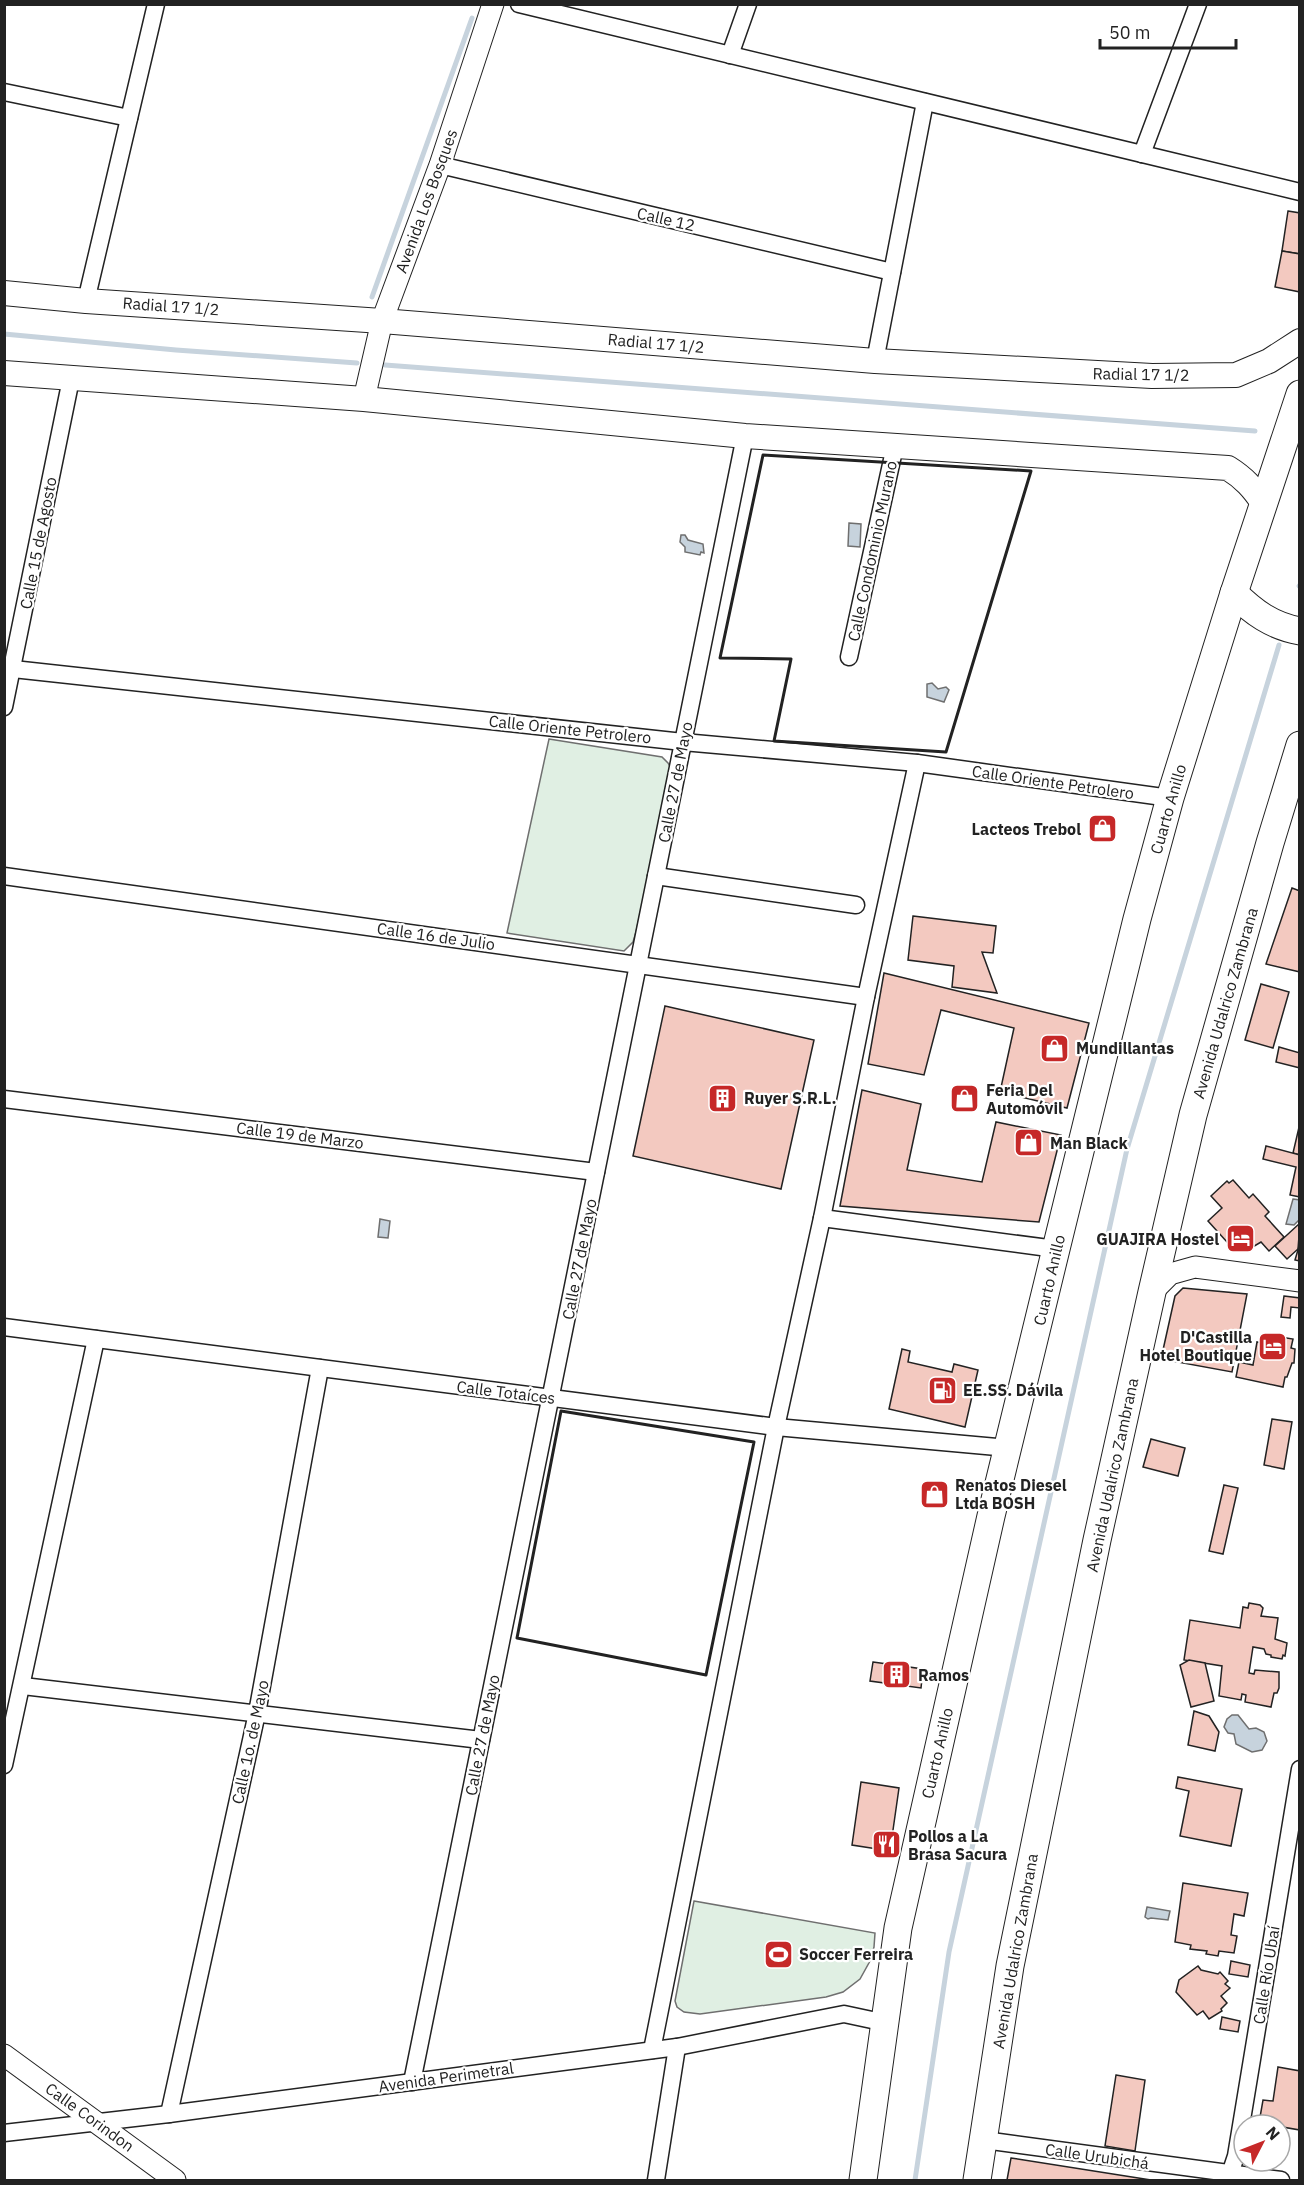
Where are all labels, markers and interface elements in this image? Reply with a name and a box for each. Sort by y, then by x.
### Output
scale bar [1100,12,1236,50]
text: 50 m [1109,21,1151,44]
street label: Avenida Los Bosques [391,126,461,276]
street label: Calle 12 [635,203,697,235]
street label: Radial 17 1/2 [122,293,220,319]
street label: Radial 17 1/2 [607,329,705,357]
street label: Radial 17 1/2 [1092,363,1190,385]
street label: Calle Condominio Murano [843,459,901,643]
street label: Calle 15 de Agosto [15,475,61,611]
street label: Calle Oriente Petrolero [488,711,652,747]
street label: Calle 27 de Mayo [653,720,697,844]
street label: Calle Oriente Petrolero [971,761,1135,803]
street label: Cuarto Anillo [1146,762,1190,856]
shop icon: Lacteos Trebol [1086,813,1118,845]
place label: Lacteos Trebol [972,819,1081,839]
street label: Avenida Udalrico Zambrana [1188,905,1262,1101]
street label: Calle 16 de Julio [376,918,496,954]
shop icon: Mundillantas [1039,1032,1071,1064]
place label: Mundillantas [1076,1038,1174,1058]
place label: Feria Del Automóvil [986,1080,1063,1118]
building icon: Ruyer S.R.L. [707,1082,739,1114]
shop icon: Feria Del Automóvil [949,1083,981,1115]
place label: Ruyer S.R.L. [744,1088,836,1108]
street label: Calle 19 de Marzo [235,1117,365,1153]
shop icon: Man Black [1013,1127,1045,1159]
place label: Man Black [1050,1133,1128,1153]
street label: Calle 27 de Mayo [557,1197,601,1321]
hotel icon: GUAJIRA Hostel [1224,1223,1256,1255]
place label: GUAJIRA Hostel [1096,1229,1219,1249]
street label: Cuarto Anillo [1029,1233,1069,1327]
place label: D'Castilla Hotel Boutique [1140,1327,1252,1365]
hotel icon: D'Castilla Hotel Boutique [1257,1330,1289,1362]
fuel station icon: EE.SS. Dávila [926,1374,958,1406]
street label: Calle Totaíces [455,1376,557,1408]
street label: Avenida Udalrico Zambrana [1082,1376,1142,1574]
place label: EE.SS. Dávila [963,1380,1063,1400]
place label: Renatos Diesel Ltda BOSH [955,1475,1067,1513]
shop icon: Renatos Diesel Ltda BOSH [918,1478,950,1510]
building icon: Ramos [881,1659,913,1691]
place label: Ramos [918,1665,969,1685]
street label: Calle 27 de Mayo [460,1673,504,1797]
street label: Calle 1o. de Mayo [227,1678,273,1806]
street label: Cuarto Anillo [917,1706,957,1800]
place label: Pollos a La Brasa Sacura [908,1826,1007,1864]
restaurant icon: Pollos a La Brasa Sacura [871,1829,903,1861]
street label: Avenida Udalrico Zambrana [988,1851,1042,2050]
street label: Calle Río Ubaí [1248,1924,1284,2026]
sports icon: Soccer Ferreira [762,1938,794,1970]
place label: Soccer Ferreira [799,1944,913,1964]
street label: Avenida Perimetral [377,2058,515,2096]
street label: Calle Corindon [42,2078,138,2156]
north arrow [1232,2113,1292,2173]
text: N [1262,2122,1284,2144]
street label: Calle Urubichá [1044,2139,1151,2173]

